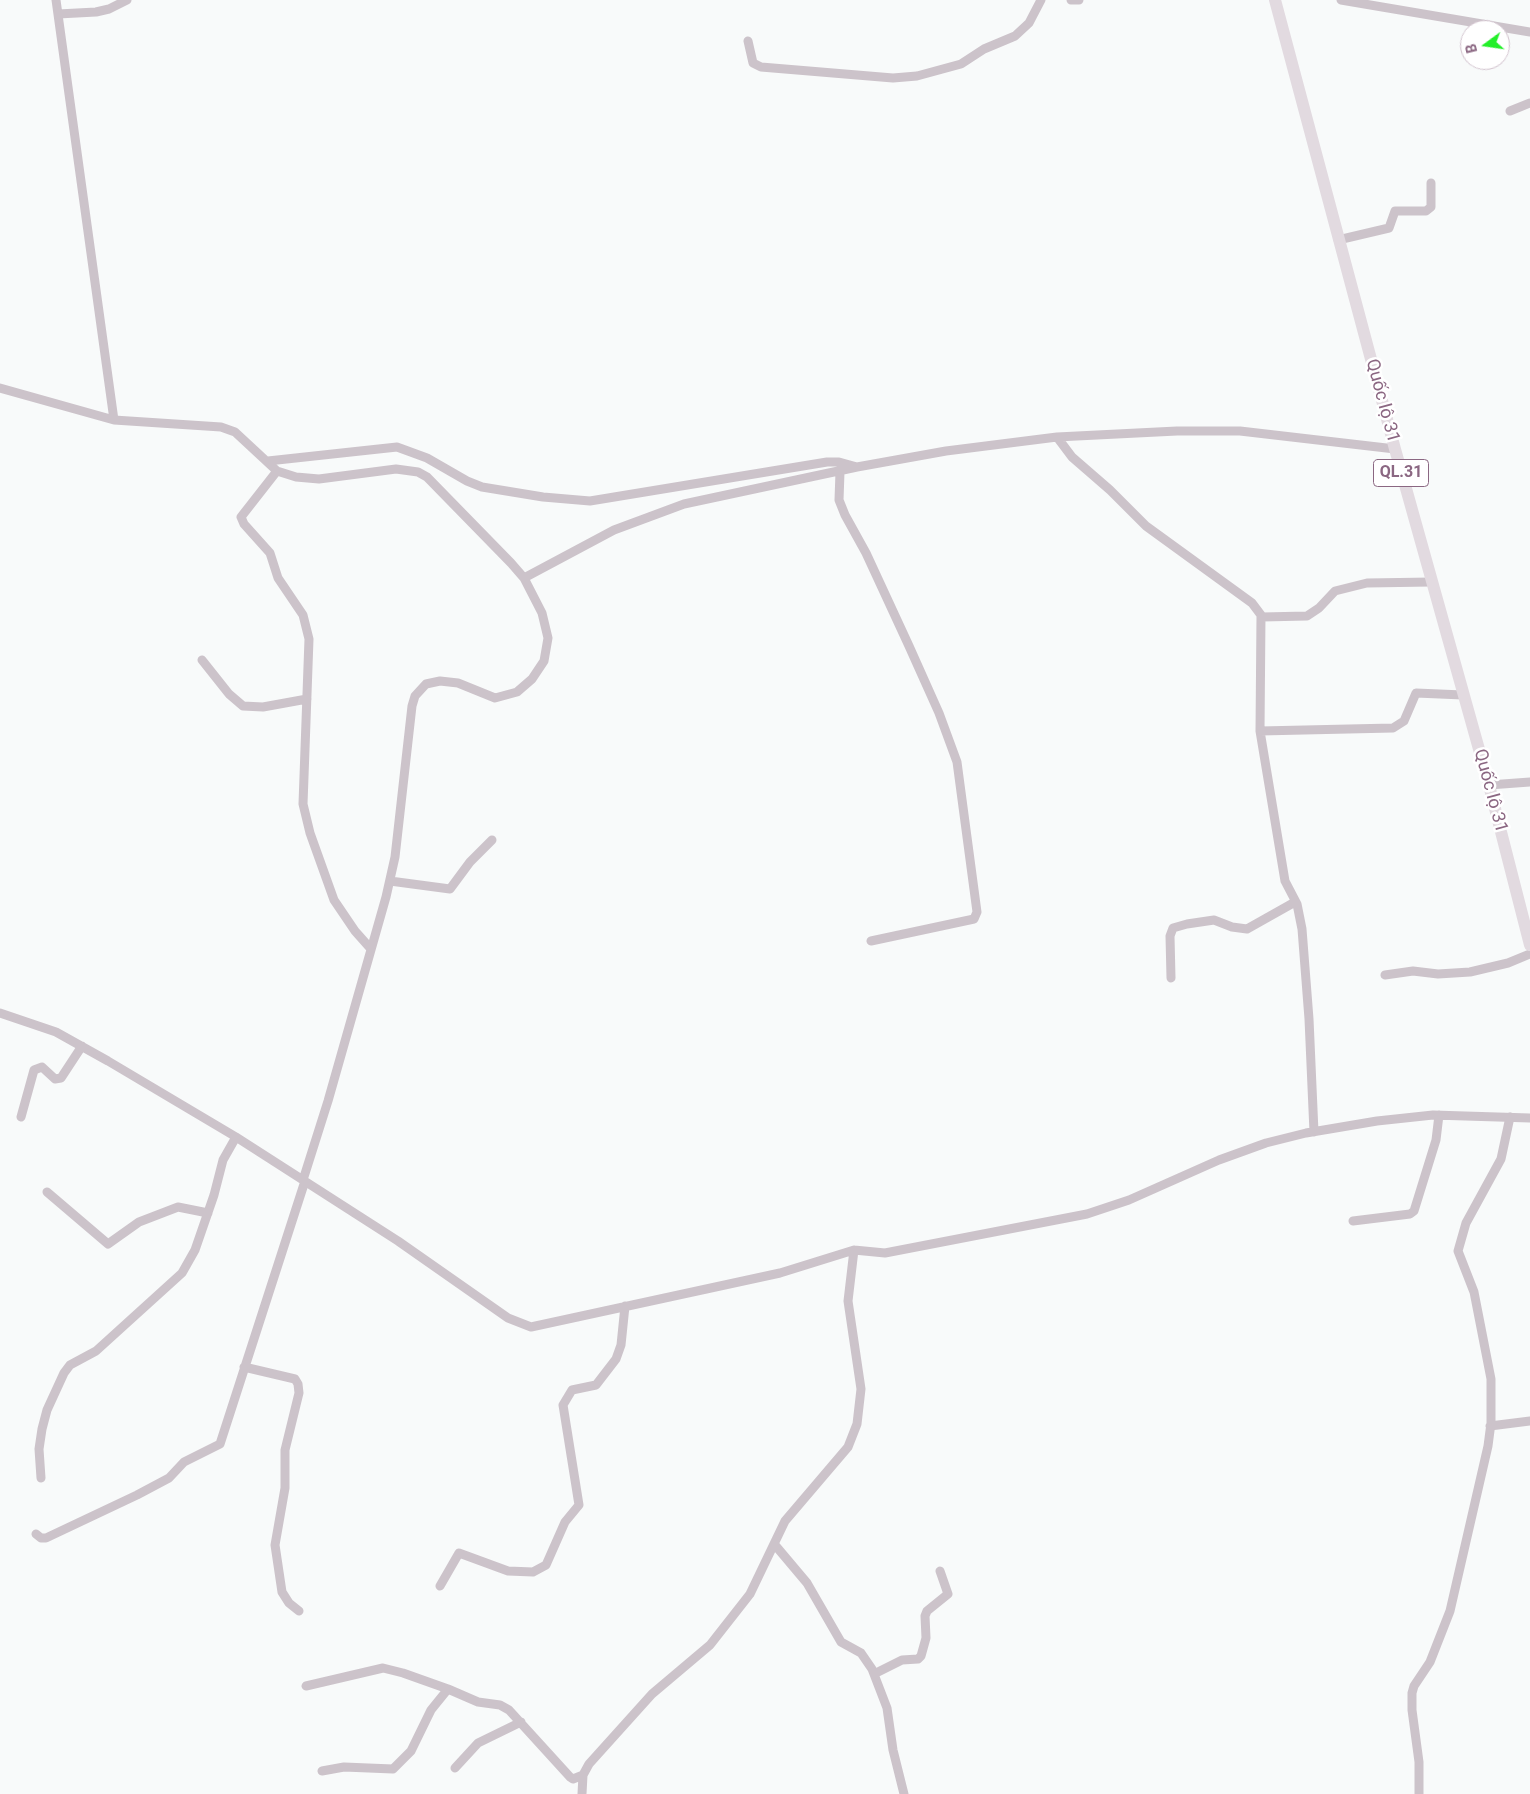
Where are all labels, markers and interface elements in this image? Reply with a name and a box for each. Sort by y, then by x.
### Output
north arrow [1460,20,1510,70]
text: B [1463,42,1480,55]
street label: Quốc lộ 31 [1360,357,1404,445]
road number: QL.31 [1374,459,1428,486]
street label: Quốc lộ 31 [1468,747,1512,835]

